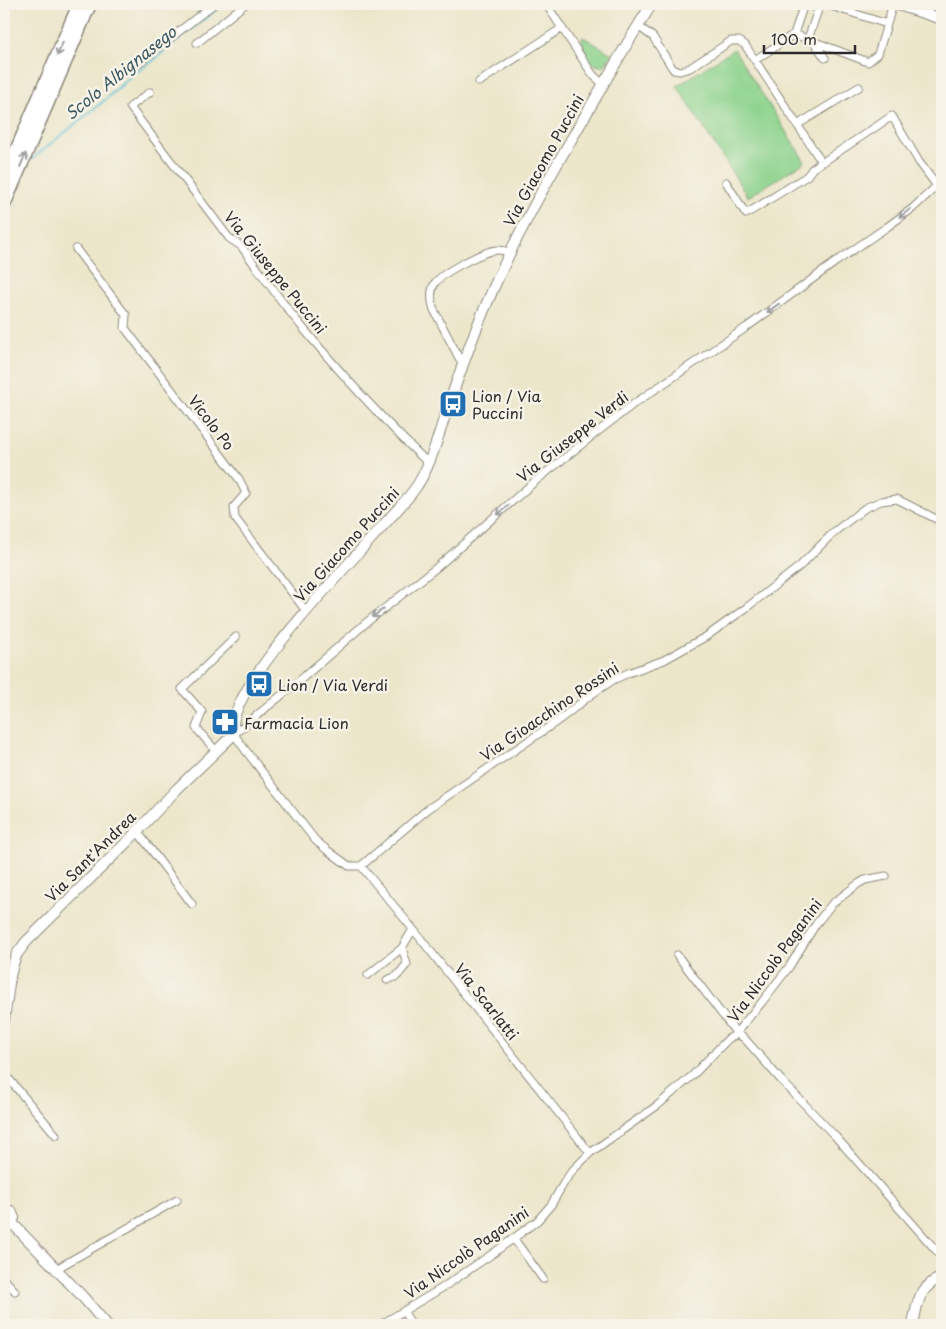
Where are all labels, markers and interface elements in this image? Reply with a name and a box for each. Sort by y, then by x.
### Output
water label: Scolo Albignasego [59,19,182,125]
scale bar [764,22,855,54]
text: 100 m [771,27,817,50]
one-way arrow [54,41,64,56]
street label: Via Giacomo Puccini [497,90,589,230]
one-way arrow [18,153,28,168]
street label: Via Giuseppe Puccini [219,206,333,338]
one-way arrow [899,208,912,219]
one-way arrow [766,303,780,313]
place label: Lion / Via Puccini [472,384,541,424]
street label: Via Giuseppe Verdi [511,385,633,487]
street label: Vicolo Po [183,389,241,455]
bus stop icon: Lion / Via Puccini [438,389,468,419]
street label: Via Giacomo Puccini [288,481,404,607]
one-way arrow [497,504,510,515]
one-way arrow [371,608,385,618]
street label: Via Gioacchino Rossini [475,656,623,766]
bus stop icon: Lion / Via Verdi [244,669,274,699]
place label: Lion / Via Verdi [278,673,388,696]
pharmacy icon: Farmacia Lion [210,707,240,737]
place label: Farmacia Lion [244,711,349,734]
street label: Via Sant'Andrea [39,805,141,907]
street label: Via Niccolò Paganini [721,893,827,1027]
street label: Via Scarlatti [450,958,524,1044]
street label: Via Niccolò Paganini [399,1200,533,1304]

